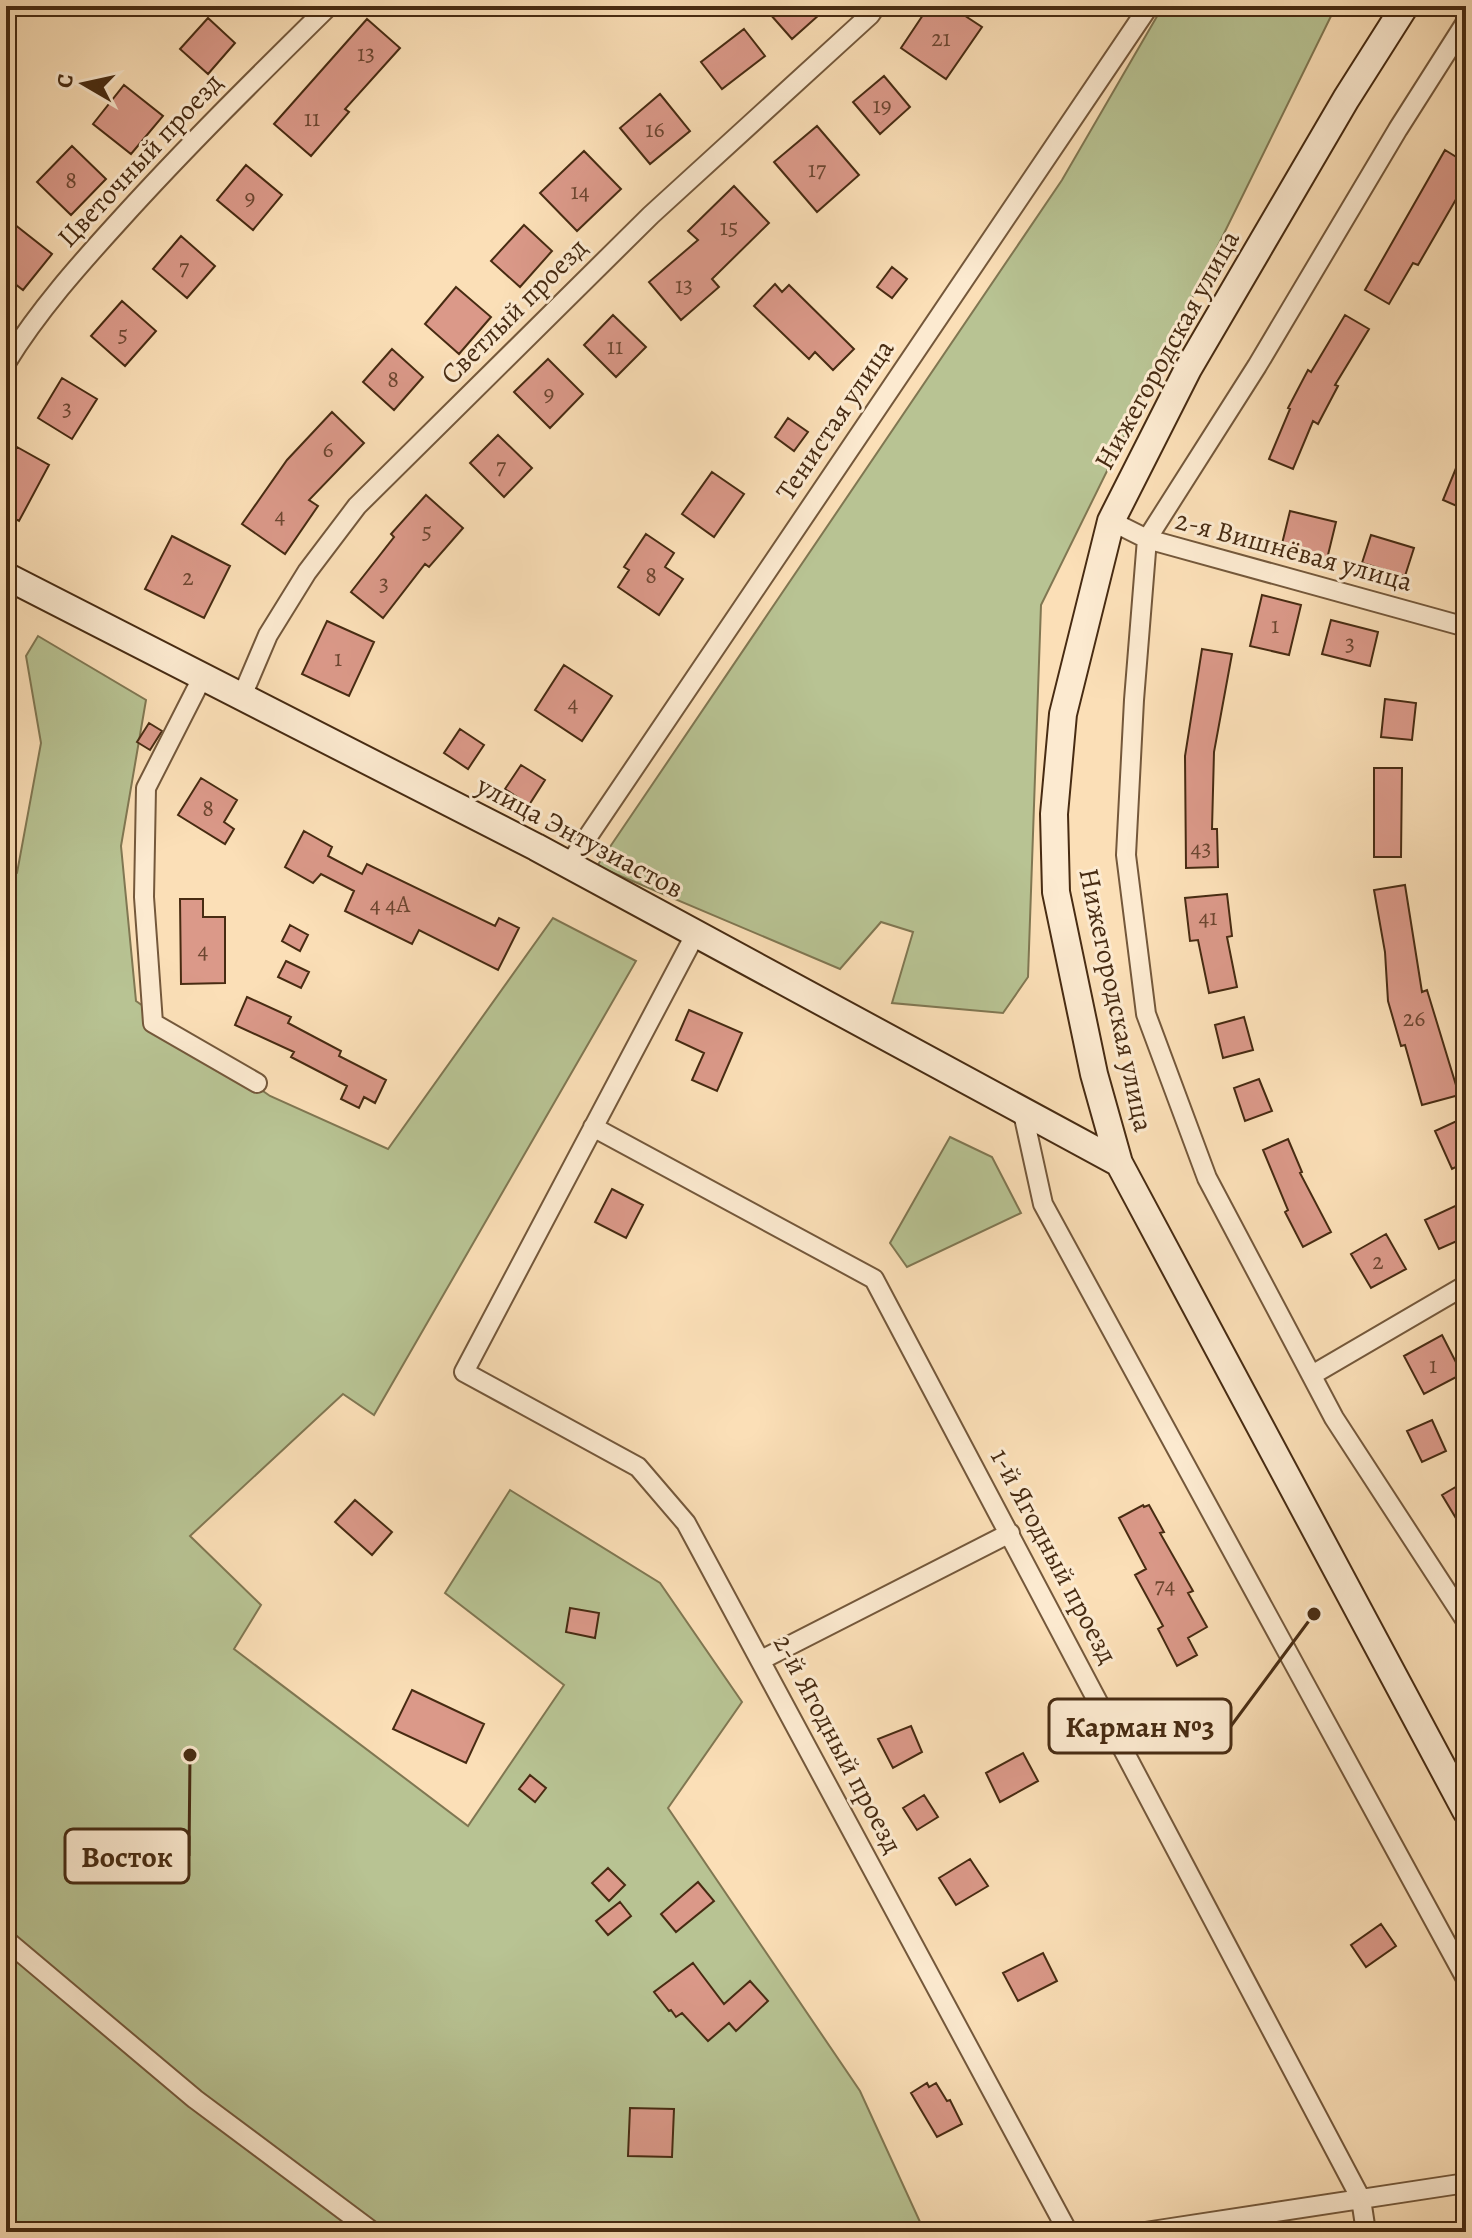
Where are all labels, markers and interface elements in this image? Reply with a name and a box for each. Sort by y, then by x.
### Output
house number: 21 [931,22,951,54]
house number: 13 [357,37,375,69]
north arrow [44,44,124,124]
street label: Цветочный проезд [49,64,231,256]
text: С [49,72,81,90]
house number: 19 [872,89,892,121]
house number: 11 [304,102,320,134]
house number: 16 [645,113,665,145]
house number: 17 [808,153,827,185]
house number: 8 [65,164,77,196]
house number: 14 [570,175,590,207]
house number: 9 [245,181,255,213]
house number: 15 [720,211,738,243]
street label: Нижегородская улица [1085,223,1249,477]
street label: Светлый проезд [432,229,596,393]
house number: 7 [179,251,190,283]
house number: 13 [675,269,693,301]
house number: 5 [118,318,128,350]
house number: 11 [607,330,623,362]
street label: Тенистая улица [767,332,903,508]
house number: 8 [387,363,399,395]
house number: 9 [544,377,554,409]
house number: 3 [62,392,72,424]
house number: 6 [322,433,334,465]
house number: 7 [496,450,507,482]
house number: 4 [275,499,286,531]
street label: 2-я Вишнёвая улица [1171,501,1417,601]
house number: 5 [422,515,432,547]
house number: 8 [645,559,657,591]
house number: 2 [182,561,194,593]
house number: 3 [379,567,389,599]
house number: 1 [1271,609,1279,641]
house number: 3 [1345,627,1355,659]
house number: 1 [334,642,342,674]
house number: 4 [568,687,579,719]
street label: улица Энтузиастов [469,766,690,908]
house number: 8 [202,792,214,824]
house number: 43 [1191,832,1211,864]
street label: Нижегородская улица [1069,865,1163,1135]
house number: 4 4А [370,888,411,920]
house number: 41 [1198,901,1218,933]
house number: 4 [198,934,209,966]
house number: 26 [1403,1002,1425,1034]
house number: 2 [1372,1245,1384,1277]
house number: 1 [1429,1349,1437,1381]
street label: 1-й Ягодный проезд [981,1442,1127,1670]
house number: 74 [1155,1569,1176,1601]
street label: 2-й Ягодный проезд [764,1628,912,1860]
callout: Карман №3 [1049,1699,1231,1753]
text: Карман №3 [1065,1707,1215,1747]
callout: Восток [65,1829,189,1883]
text: Восток [81,1837,173,1877]

